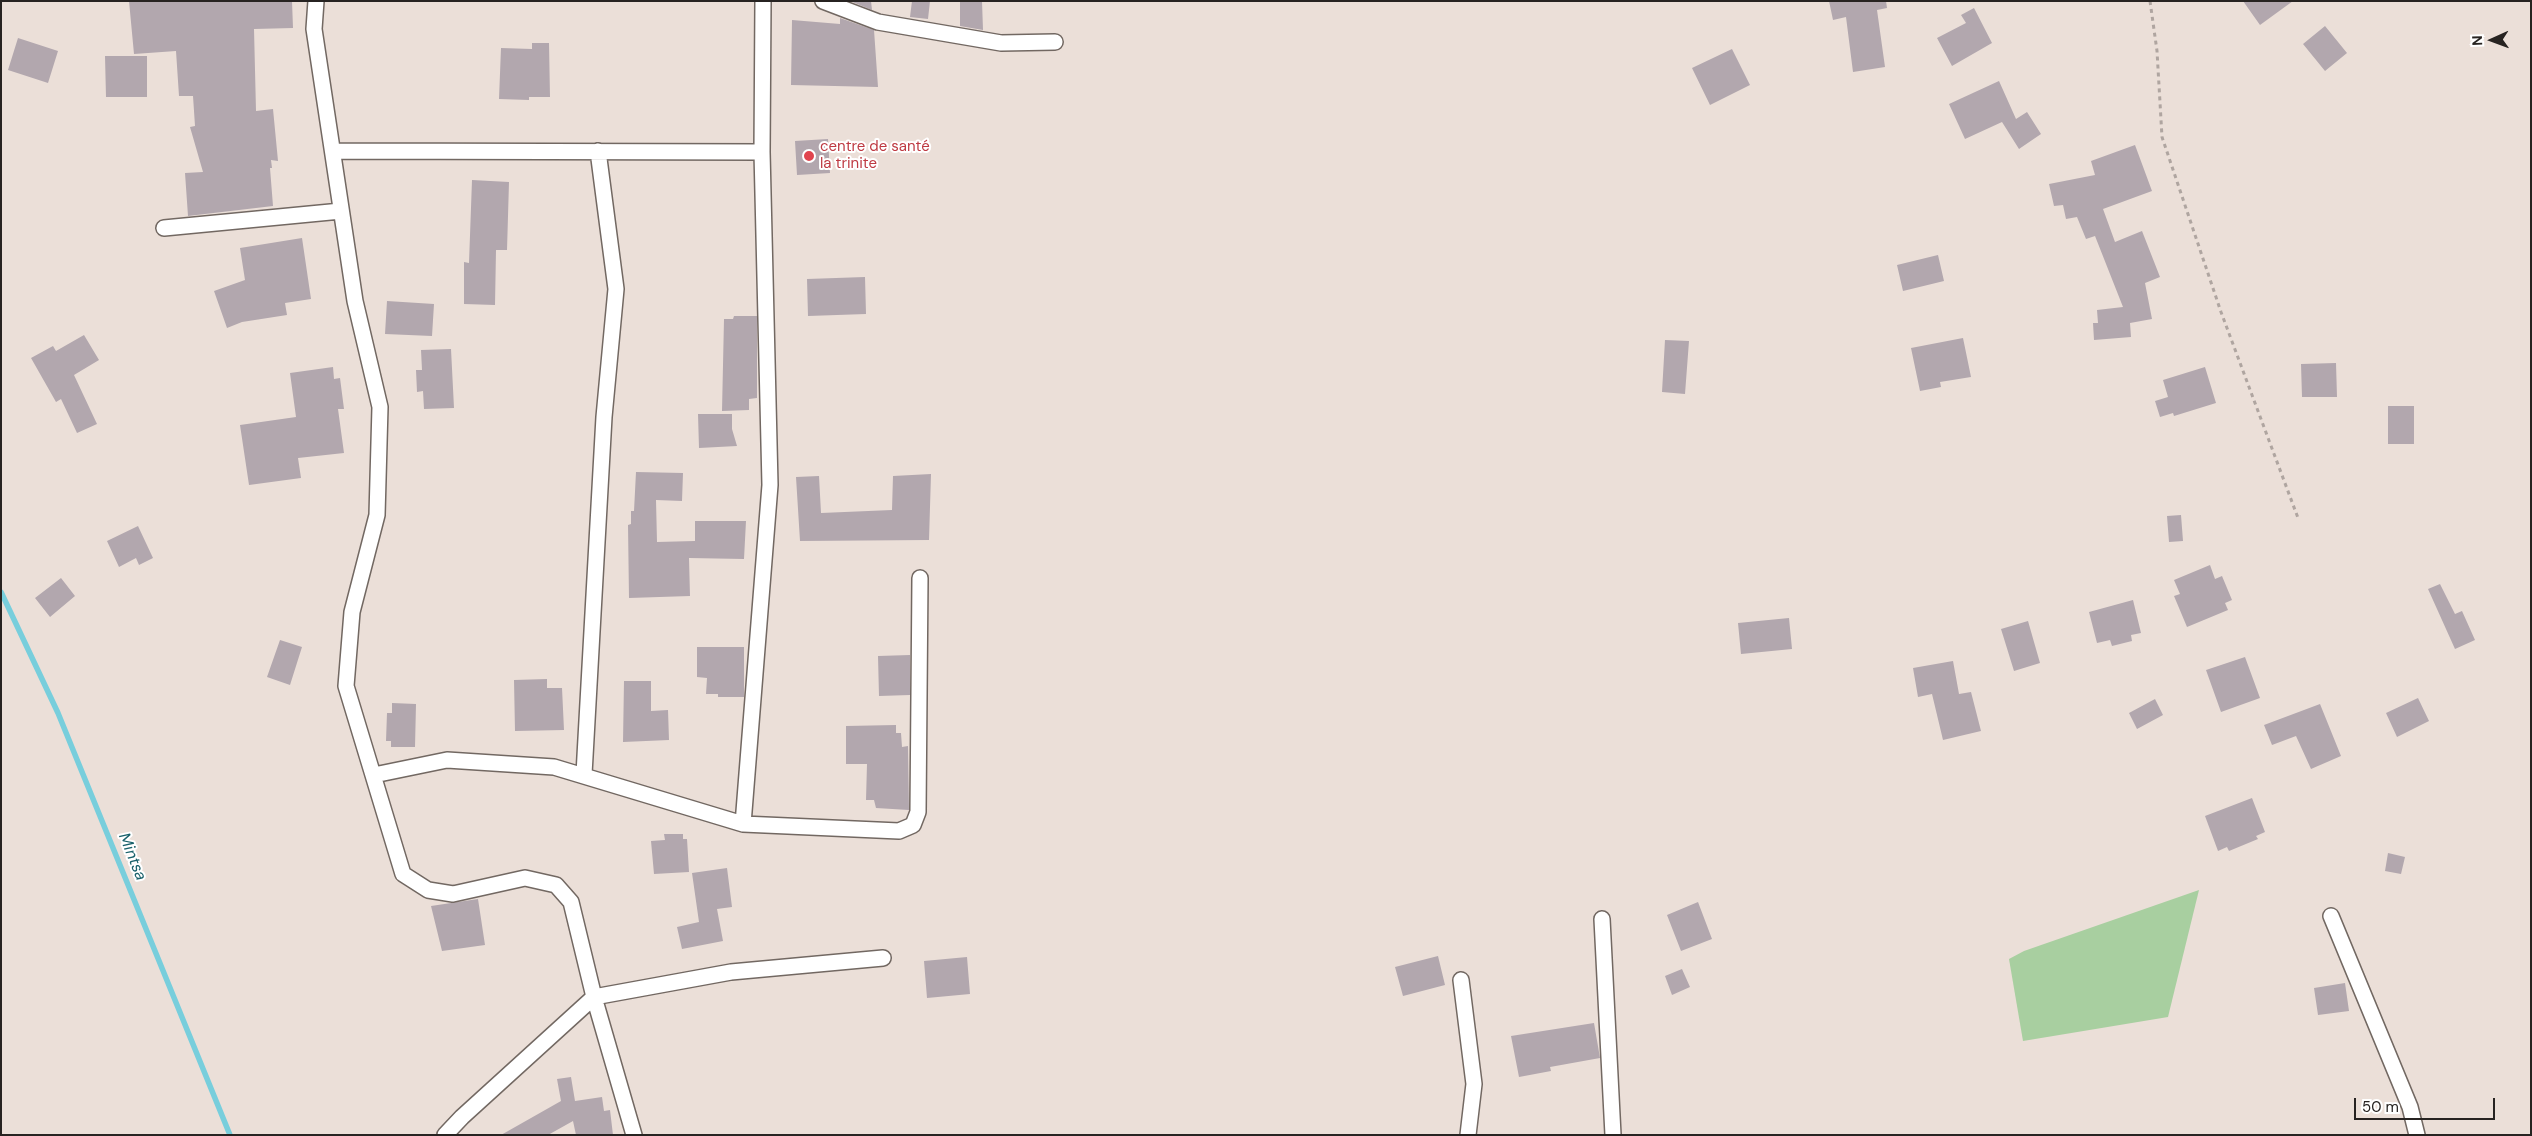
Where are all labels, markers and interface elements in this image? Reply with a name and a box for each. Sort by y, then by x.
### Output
north arrow [2467,15,2517,65]
text: N [2468,35,2486,46]
place label: centre de santé la trinite [820,138,930,173]
marker: centre de santé la trinite [802,149,816,163]
water label: Mintsa [114,830,150,884]
scale bar [2357,1088,2498,1120]
text: 50 m [2362,1097,2399,1117]

